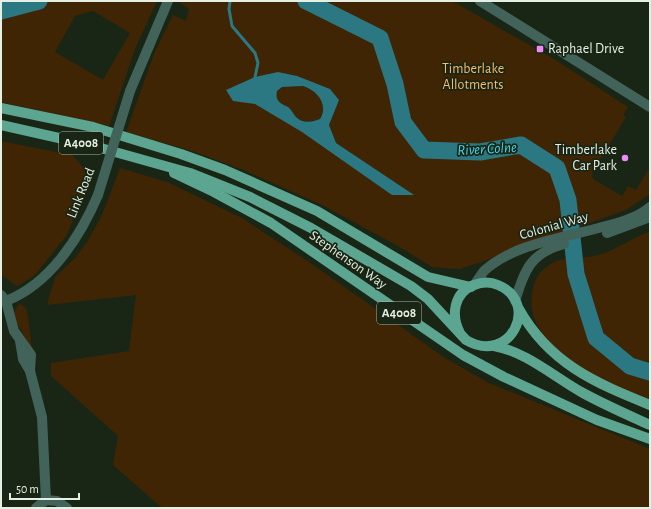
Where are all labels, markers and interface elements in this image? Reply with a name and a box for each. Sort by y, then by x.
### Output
place label: Raphael Drive [548,42,624,56]
marker: Raphael Drive [535,44,545,54]
park label: Timberlake Allotments [442,62,504,92]
road number: A4008 [59,132,103,154]
water label: River Colne [457,140,517,158]
place label: Timberlake Car Park [555,143,618,173]
marker: Timberlake Car Park [620,153,630,163]
street label: Link Road [65,166,97,220]
street label: Colonial Way [518,209,590,243]
street label: Stephenson Way [307,228,389,292]
road number: A4008 [377,302,421,324]
scale bar [10,475,79,501]
text: 50 m [16,483,39,495]

